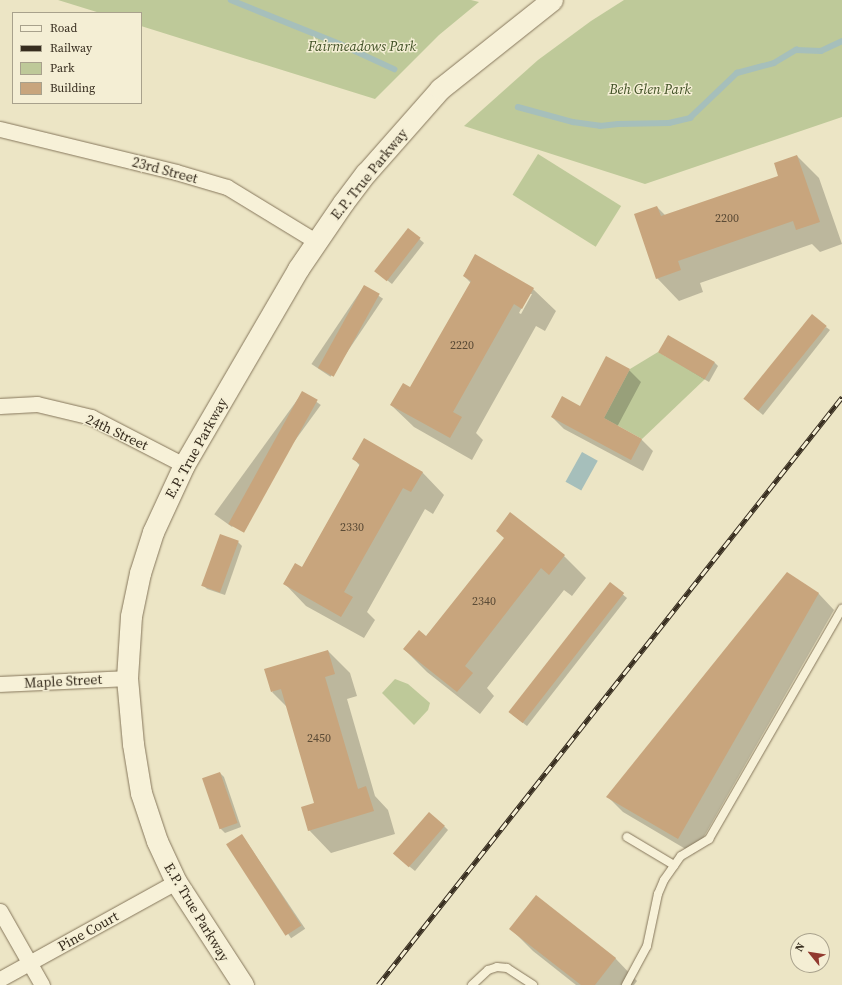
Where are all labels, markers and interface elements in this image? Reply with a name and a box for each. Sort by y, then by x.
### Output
legend [12,12,142,104]
text: Road [50,20,77,36]
park label: Fairmeadows Park [308,38,416,54]
text: Railway [50,40,92,56]
text: Park [50,60,75,76]
text: Building [50,80,95,96]
park label: Beh Glen Park [609,81,691,97]
street label: E.P. True Parkway [327,125,411,223]
street label: 23rd Street [130,153,200,187]
house number: 2200 [715,212,739,226]
house number: 2220 [450,339,474,353]
street label: E.P. True Parkway [161,395,231,501]
street label: 24th Street [83,410,151,454]
house number: 2330 [340,521,364,535]
house number: 2340 [472,595,496,609]
street label: Maple Street [24,671,102,691]
house number: 2450 [307,732,331,746]
street label: E.P. True Parkway [161,859,233,965]
street label: Pine Court [55,907,121,955]
north arrow [790,933,830,973]
text: N [792,940,809,954]

